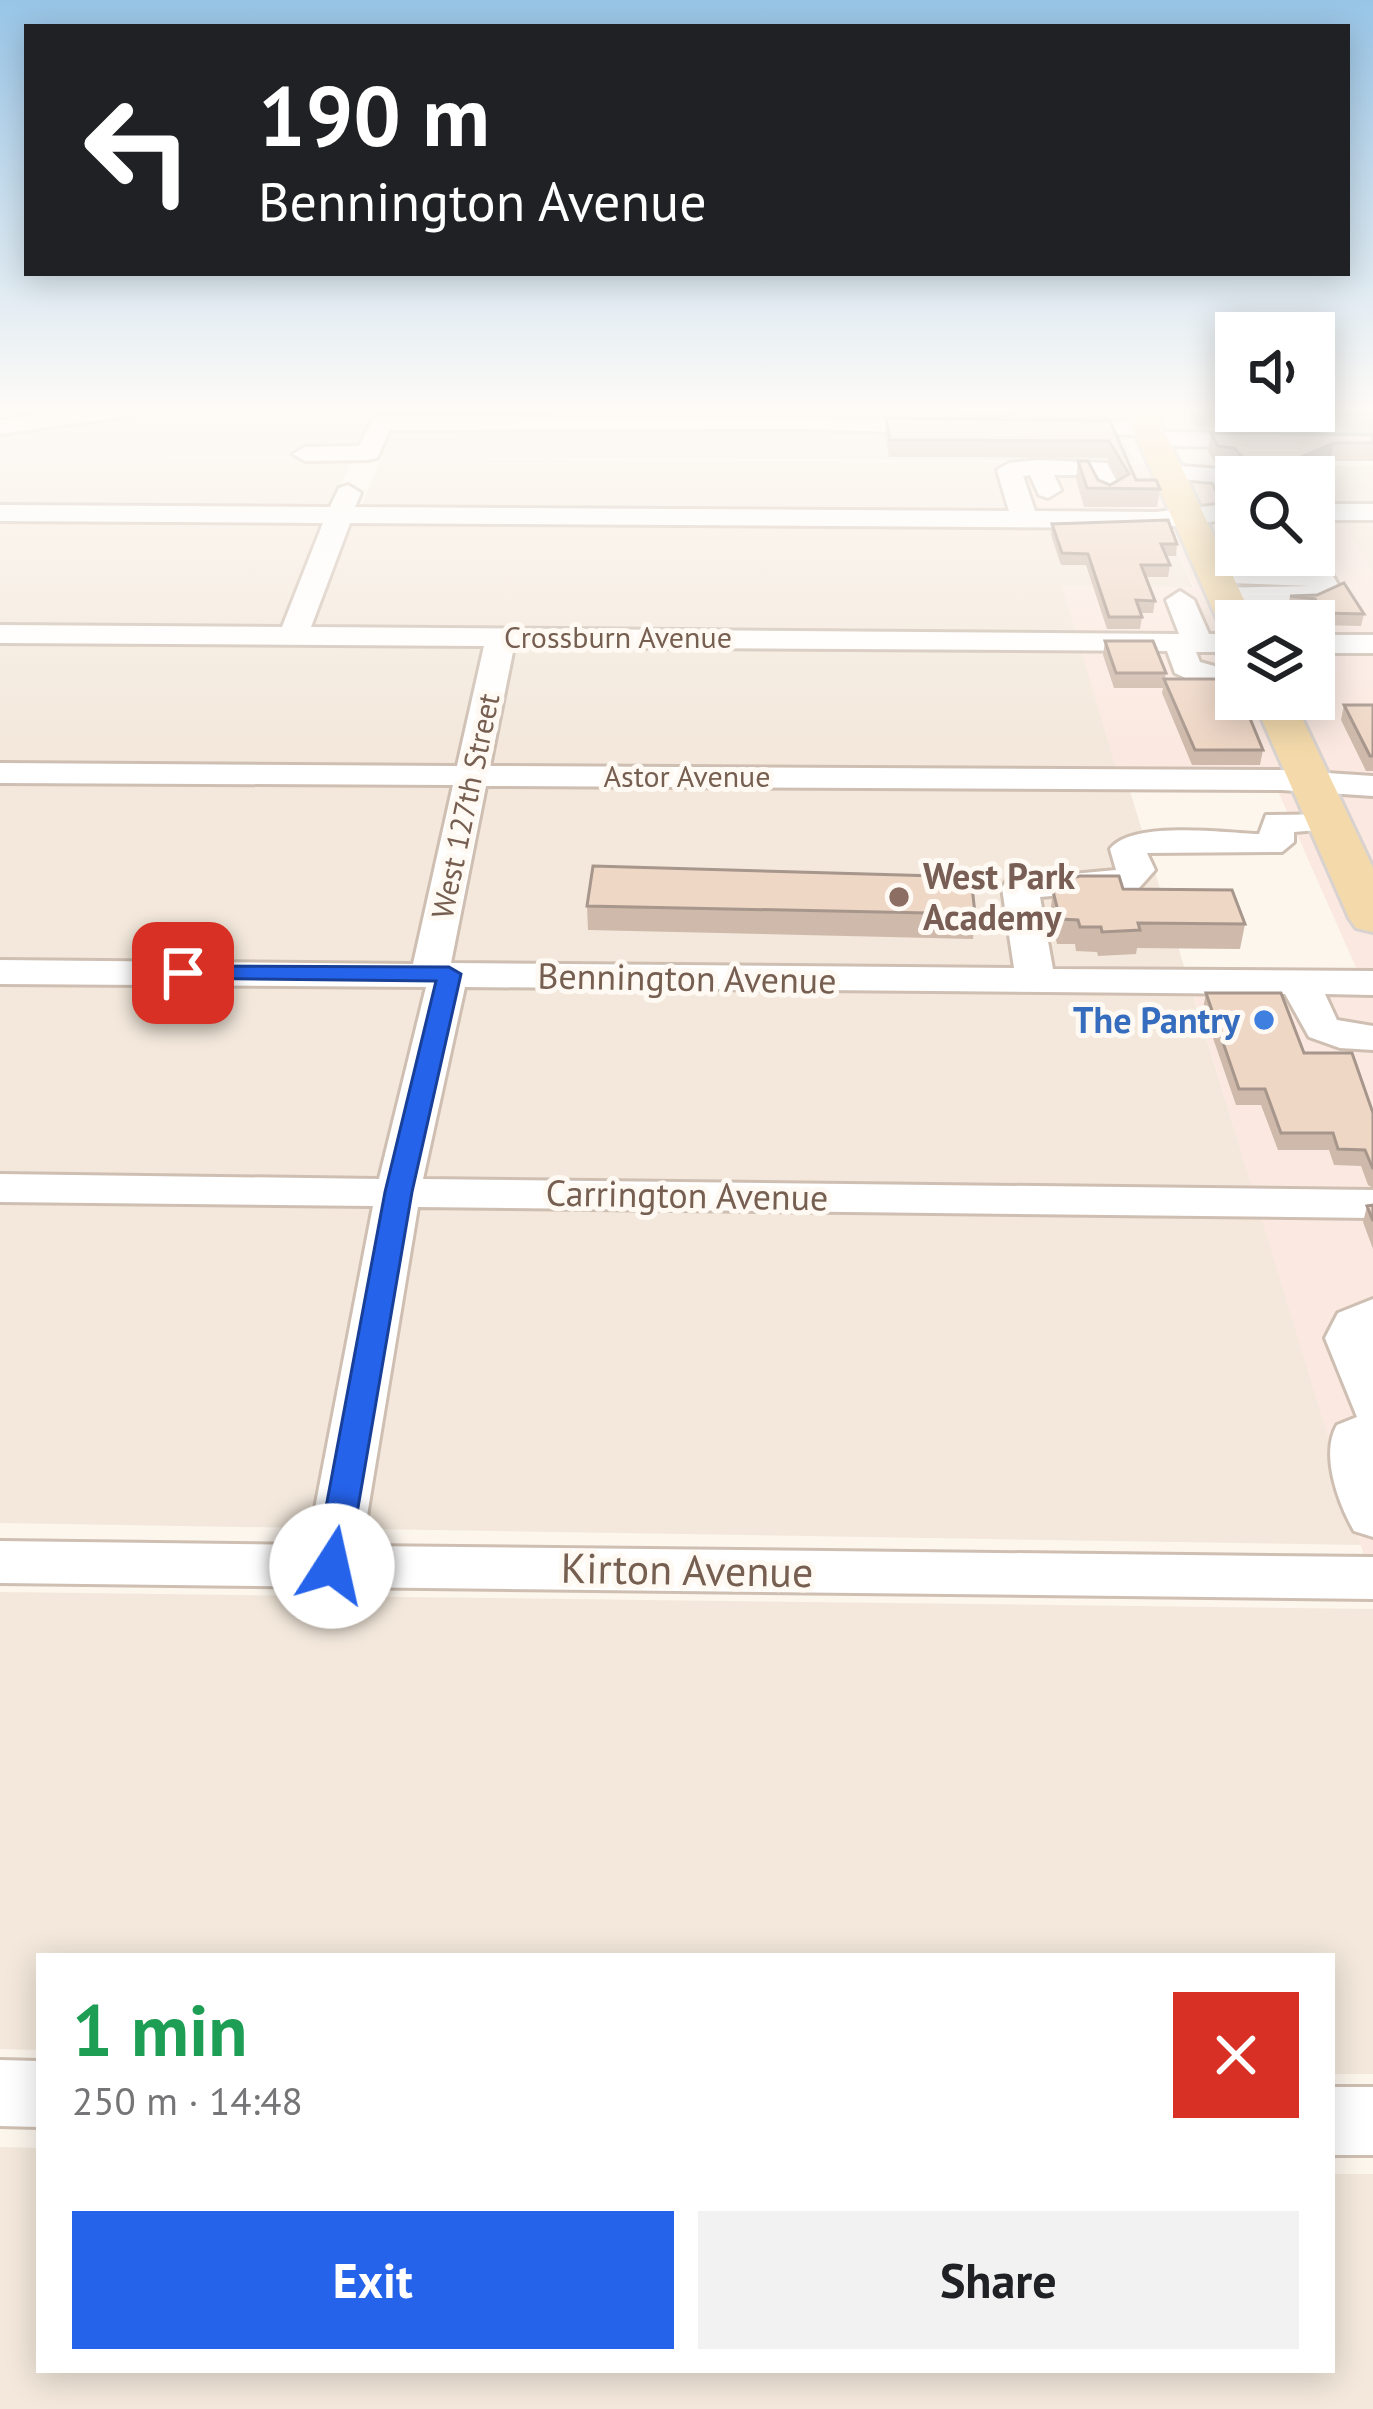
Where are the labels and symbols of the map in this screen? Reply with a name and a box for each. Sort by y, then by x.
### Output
street label: Crossburn Avenue [504,617,732,656]
street label: West 127th Street [422,690,507,922]
street label: Astor Avenue [603,756,771,795]
place label: West Park Academy [923,852,1075,940]
marker: West Park Academy [886,884,912,910]
pin [132,922,234,1024]
street label: Bennington Avenue [537,951,837,1004]
place label: The Pantry [1073,996,1241,1043]
marker: The Pantry [1251,1007,1277,1033]
street label: Carrington Avenue [545,1169,829,1220]
position arrow [269,1503,395,1629]
street label: Kirton Avenue [560,1540,814,1599]

